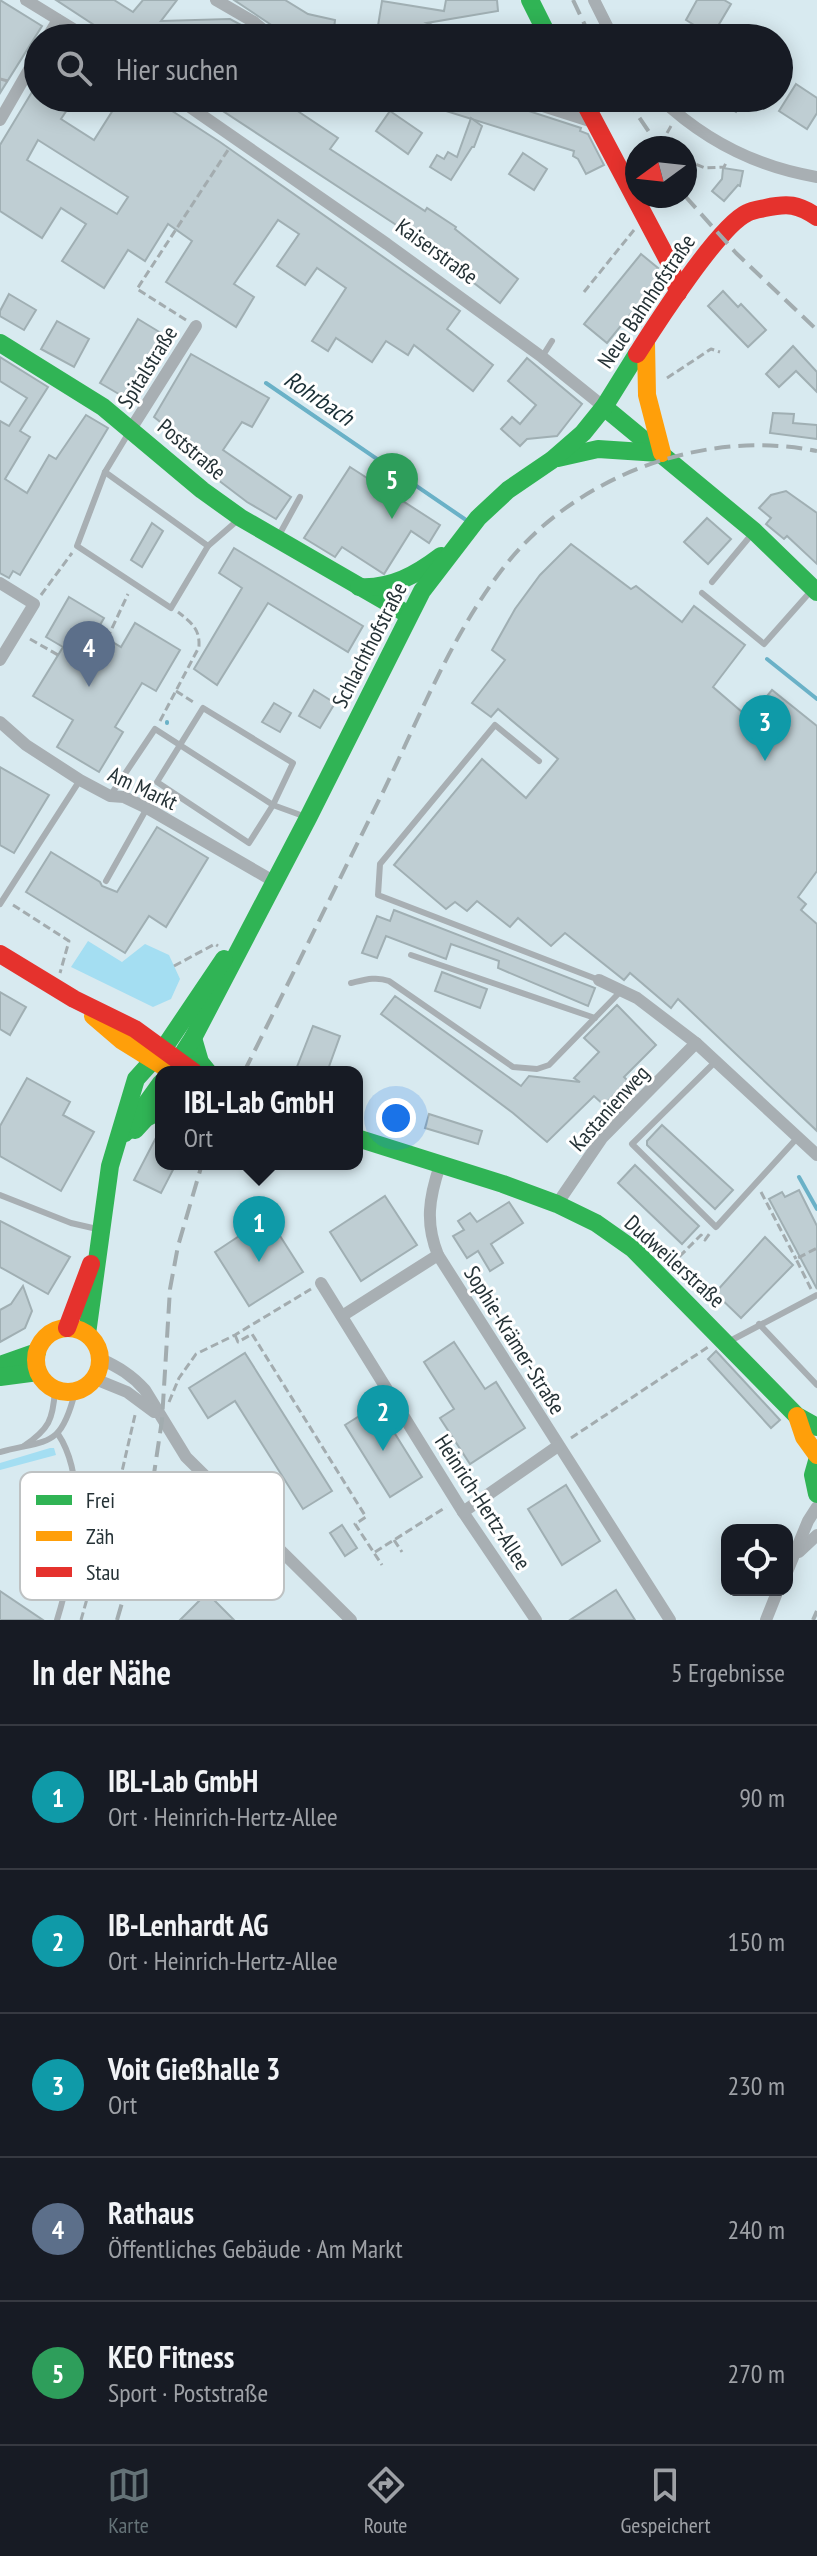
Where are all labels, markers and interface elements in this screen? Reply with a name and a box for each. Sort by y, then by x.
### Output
search box [24,24,793,112]
icon: search [52,46,96,90]
text: Hier suchen [116,49,238,88]
north arrow [625,136,697,208]
street label: Kaiserstraße [390,212,484,290]
street label: Neue Bahnhofstraße [591,229,701,373]
street label: Spitalstraße [111,321,183,413]
water label: Rohrbach [278,364,361,433]
street label: Poststraße [152,412,232,486]
pin: 5 [366,453,418,519]
street label: Schlachthofstraße [325,578,413,712]
pin: 4 [63,621,115,687]
pin: 3 [739,695,791,761]
street label: Am Markt [104,760,182,816]
street label: Kastanienweg [563,1059,655,1157]
popup [155,1066,363,1170]
text: IBL-Lab GmbH [184,1082,334,1121]
your location [376,1098,416,1138]
text: Ort [184,1121,213,1154]
pin: 1 [233,1196,285,1262]
street label: Dudweilerstraße [619,1209,731,1313]
street label: Sophie-Krämer-Straße [458,1261,572,1419]
pin: 2 [357,1385,409,1451]
street label: Heinrich-Hertz-Allee [429,1429,537,1575]
legend [20,1472,284,1600]
text: Frei [86,1486,115,1514]
text: Zäh [86,1522,114,1550]
map controls [721,1524,793,1596]
button: locate [721,1524,793,1596]
text: Stau [86,1558,120,1586]
text: In der Nähe [32,1650,171,1694]
text: 5 Ergebnisse [671,1656,785,1689]
text: IBL-Lab GmbH [108,1761,258,1800]
text: 1 [52,1781,64,1814]
text: 90 m [739,1781,785,1814]
text: Ort · Heinrich-Hertz-Allee [108,1800,338,1833]
text: IB-Lenhardt AG [108,1905,268,1944]
text: 2 [52,1925,64,1958]
text: 150 m [727,1925,785,1958]
text: Ort · Heinrich-Hertz-Allee [108,1944,338,1977]
text: Voit Gießhalle 3 [108,2049,280,2088]
text: 3 [52,2069,64,2102]
text: 230 m [727,2069,785,2102]
text: Ort [108,2088,137,2121]
text: Rathaus [108,2193,194,2232]
text: 4 [52,2213,64,2246]
text: 240 m [727,2213,785,2246]
text: Öffentliches Gebäude · Am Markt [108,2232,403,2265]
text: KEO Fitness [108,2337,234,2376]
text: 5 [52,2357,64,2390]
text: 270 m [727,2357,785,2390]
text: Sport · Poststraße [108,2376,268,2409]
tab: Karte [107,2463,151,2539]
tab: Route [364,2463,408,2539]
tab: Gespeichert [621,2463,710,2539]

